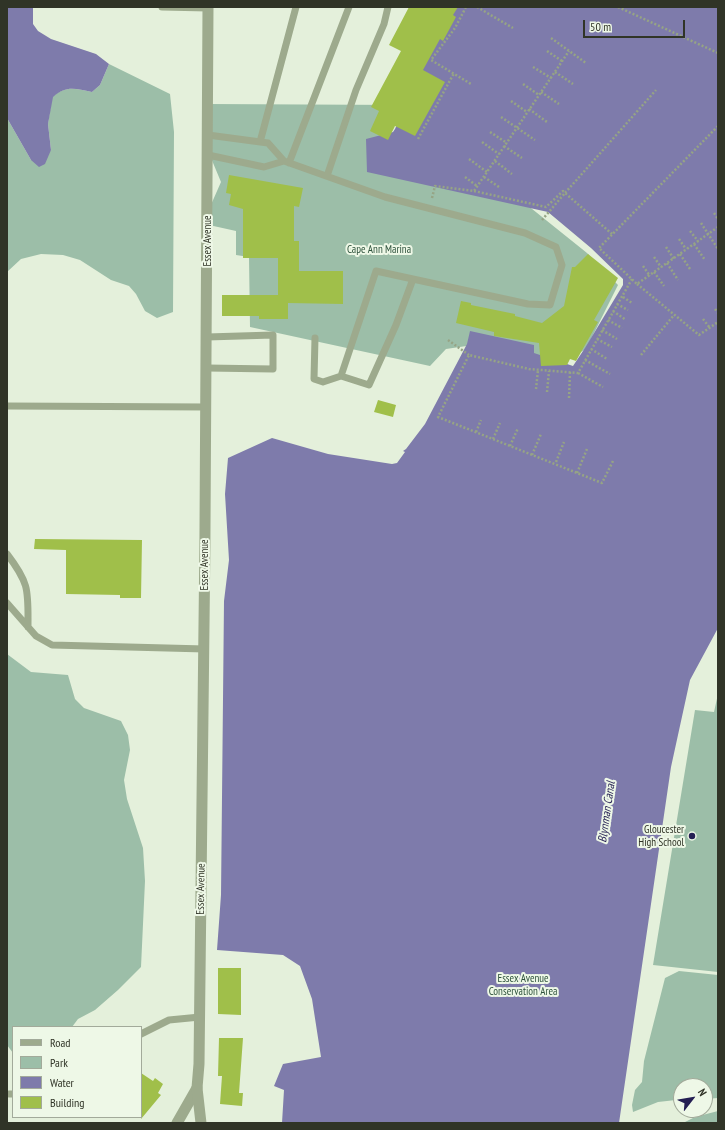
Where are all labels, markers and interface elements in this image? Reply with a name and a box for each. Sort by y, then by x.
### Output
scale bar [585,12,687,38]
text: 50 m [590,19,611,34]
street label: Essex Avenue [201,215,215,267]
park label: Cape Ann Marina [347,243,411,257]
street label: Essex Avenue [198,539,212,591]
water label: Blynman Canal [596,780,618,844]
place label: Gloucester High School [638,823,684,849]
marker: Gloucester High School [687,831,697,841]
street label: Essex Avenue [194,863,208,915]
park label: Essex Avenue Conservation Area [489,972,557,998]
legend [12,1026,142,1118]
text: Road [50,1035,70,1050]
text: Park [50,1055,68,1070]
text: Water [50,1075,74,1090]
north arrow [673,1078,713,1118]
text: N [695,1086,710,1098]
text: Building [50,1095,85,1110]

